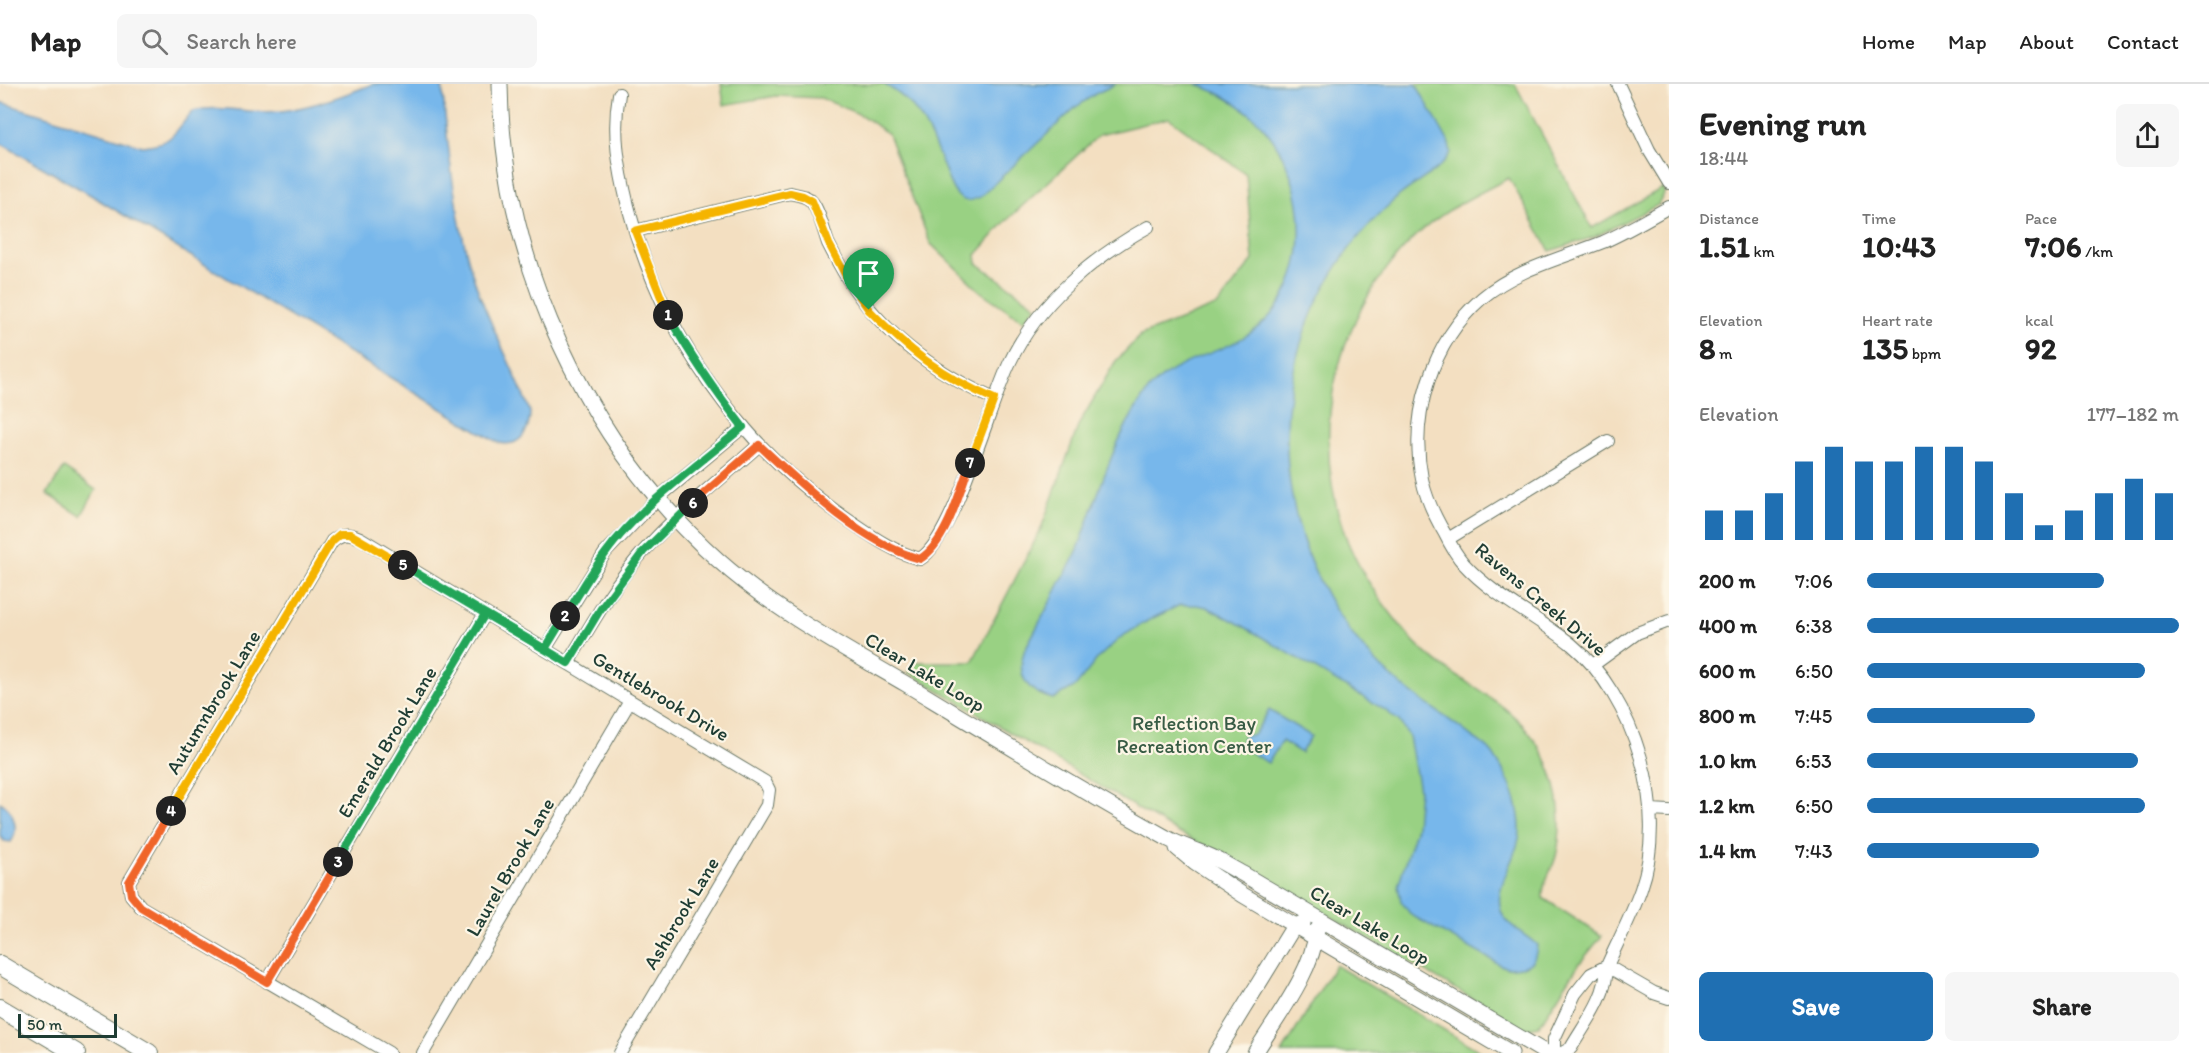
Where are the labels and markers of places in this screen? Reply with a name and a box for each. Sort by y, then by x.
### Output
pin [843,248,894,310]
pin: 1 [653,300,683,330]
pin: 7 [955,448,985,478]
pin: 6 [678,488,708,518]
pin: 5 [388,550,418,580]
pin: 2 [550,601,580,631]
pin: 4 [156,796,186,826]
pin: 3 [323,847,353,877]

